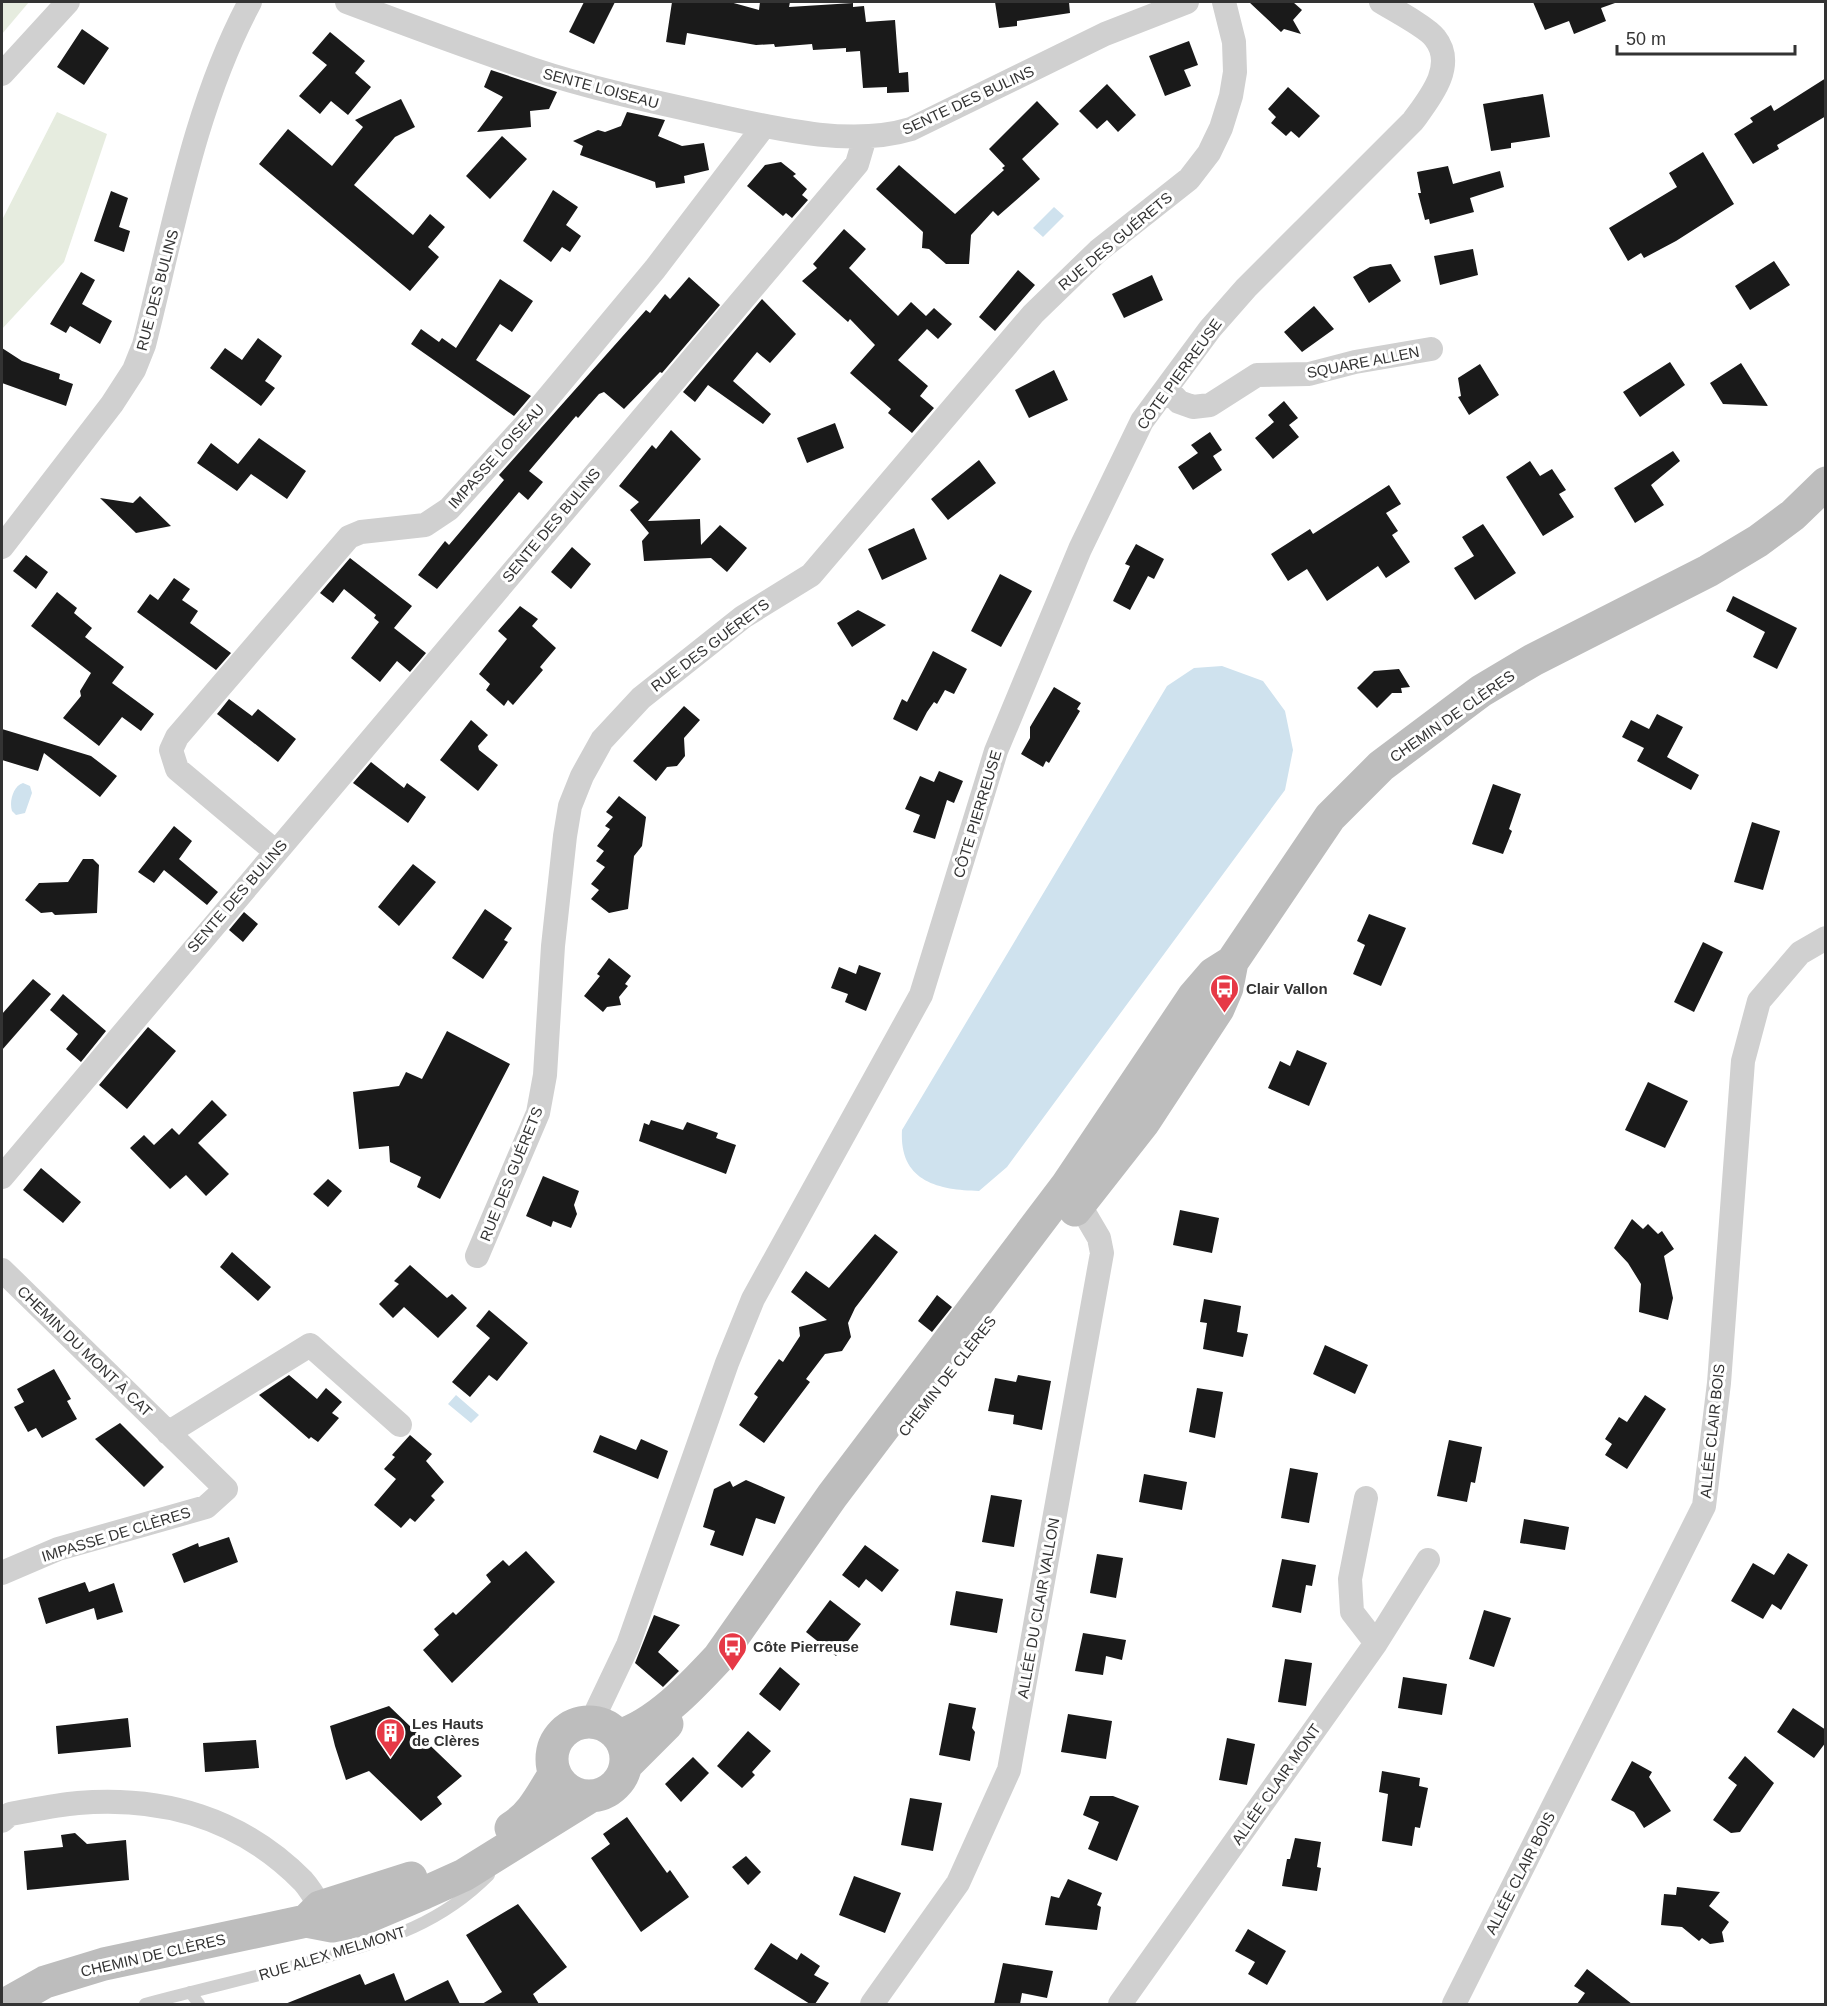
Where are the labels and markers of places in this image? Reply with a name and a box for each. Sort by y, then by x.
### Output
bus stop icon: Clair Vallon [1209,972,1241,1014]
place label: Clair Vallon [1246,980,1328,997]
bus stop icon: Côte Pierreuse [716,1630,748,1672]
place label: Côte Pierreuse [753,1638,859,1655]
place label: Les Hauts de Clères [412,1715,484,1749]
building icon: Les Hauts de Clères [375,1716,407,1758]

